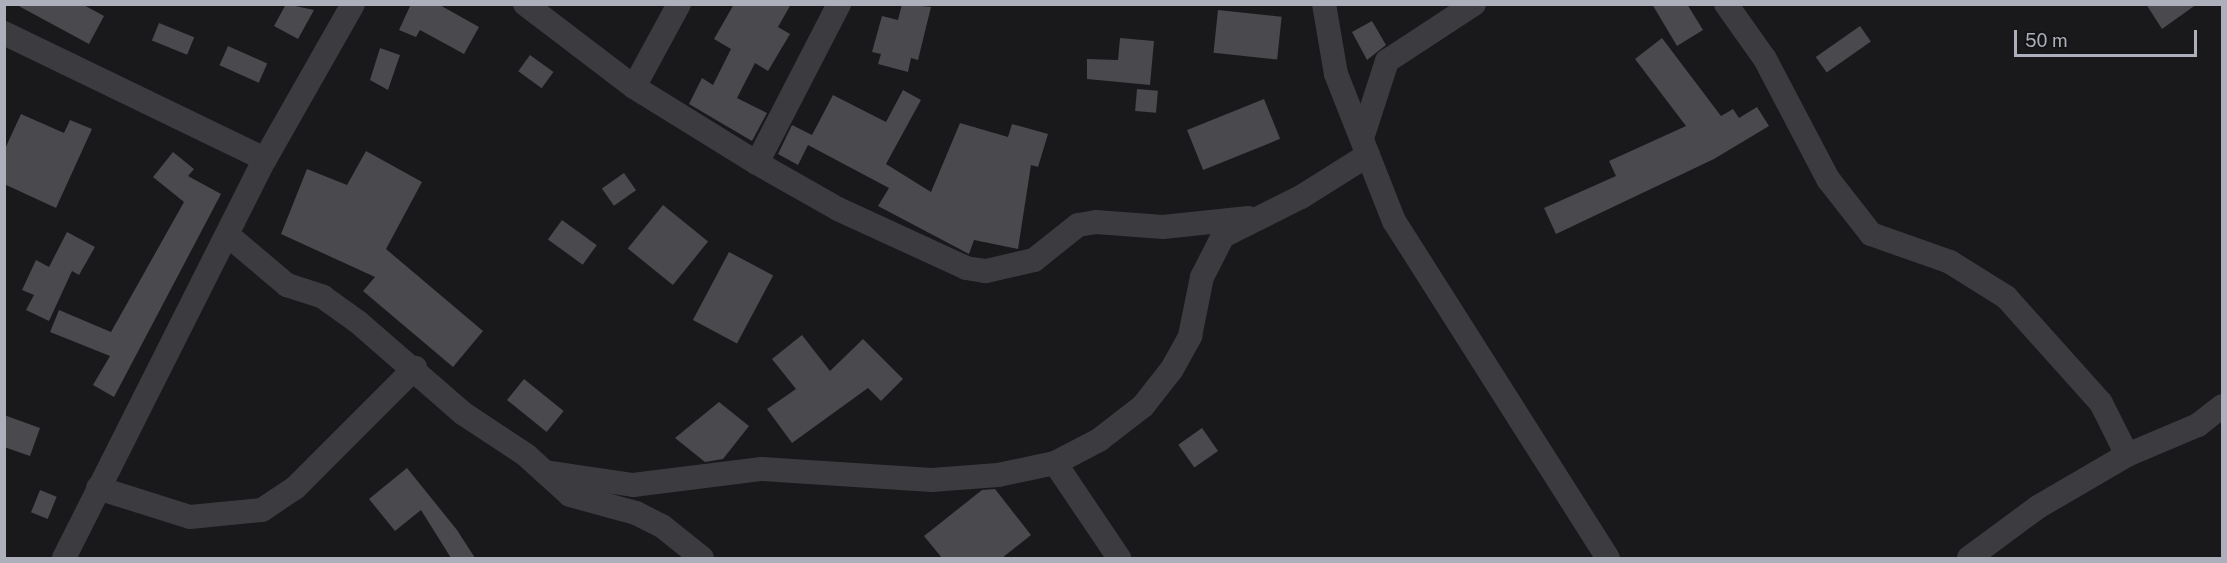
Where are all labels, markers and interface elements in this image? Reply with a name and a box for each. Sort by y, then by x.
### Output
scale bar [2017,18,2200,56]
text: 50 m [2025,30,2068,51]

